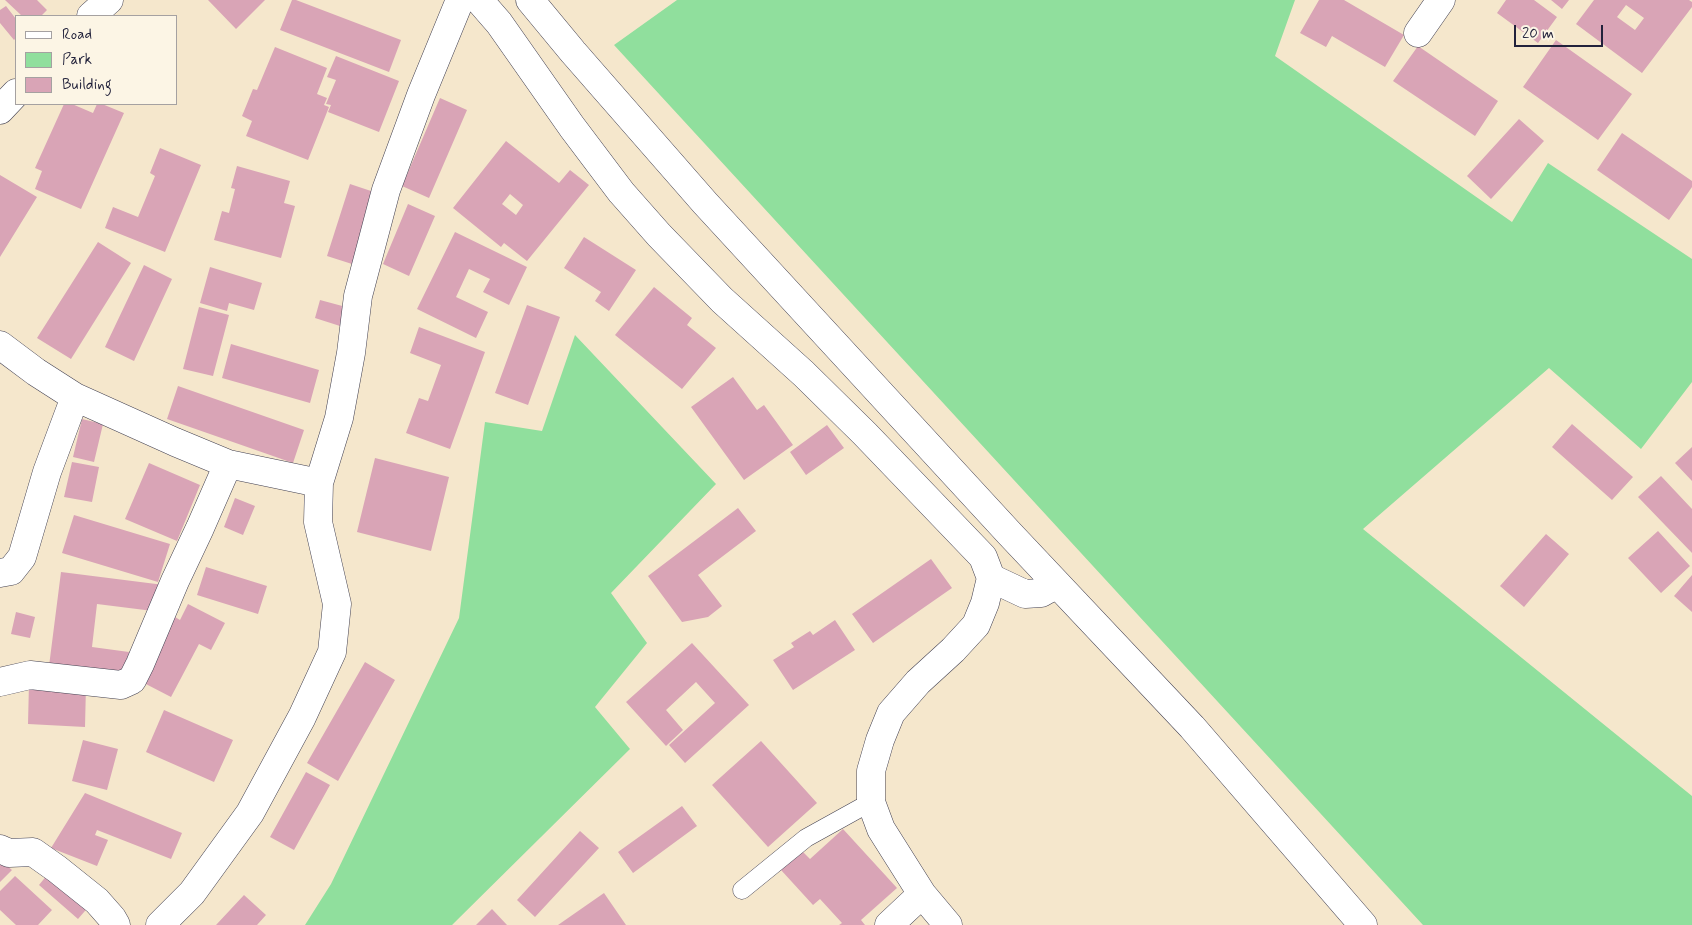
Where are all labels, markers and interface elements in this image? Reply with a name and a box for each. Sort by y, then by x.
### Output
legend [15,15,178,105]
scale bar [1517,15,1606,47]
text: 20 m [1522,24,1554,44]
text: Road [62,25,92,45]
text: Park [62,50,92,70]
text: Building [62,75,112,95]

